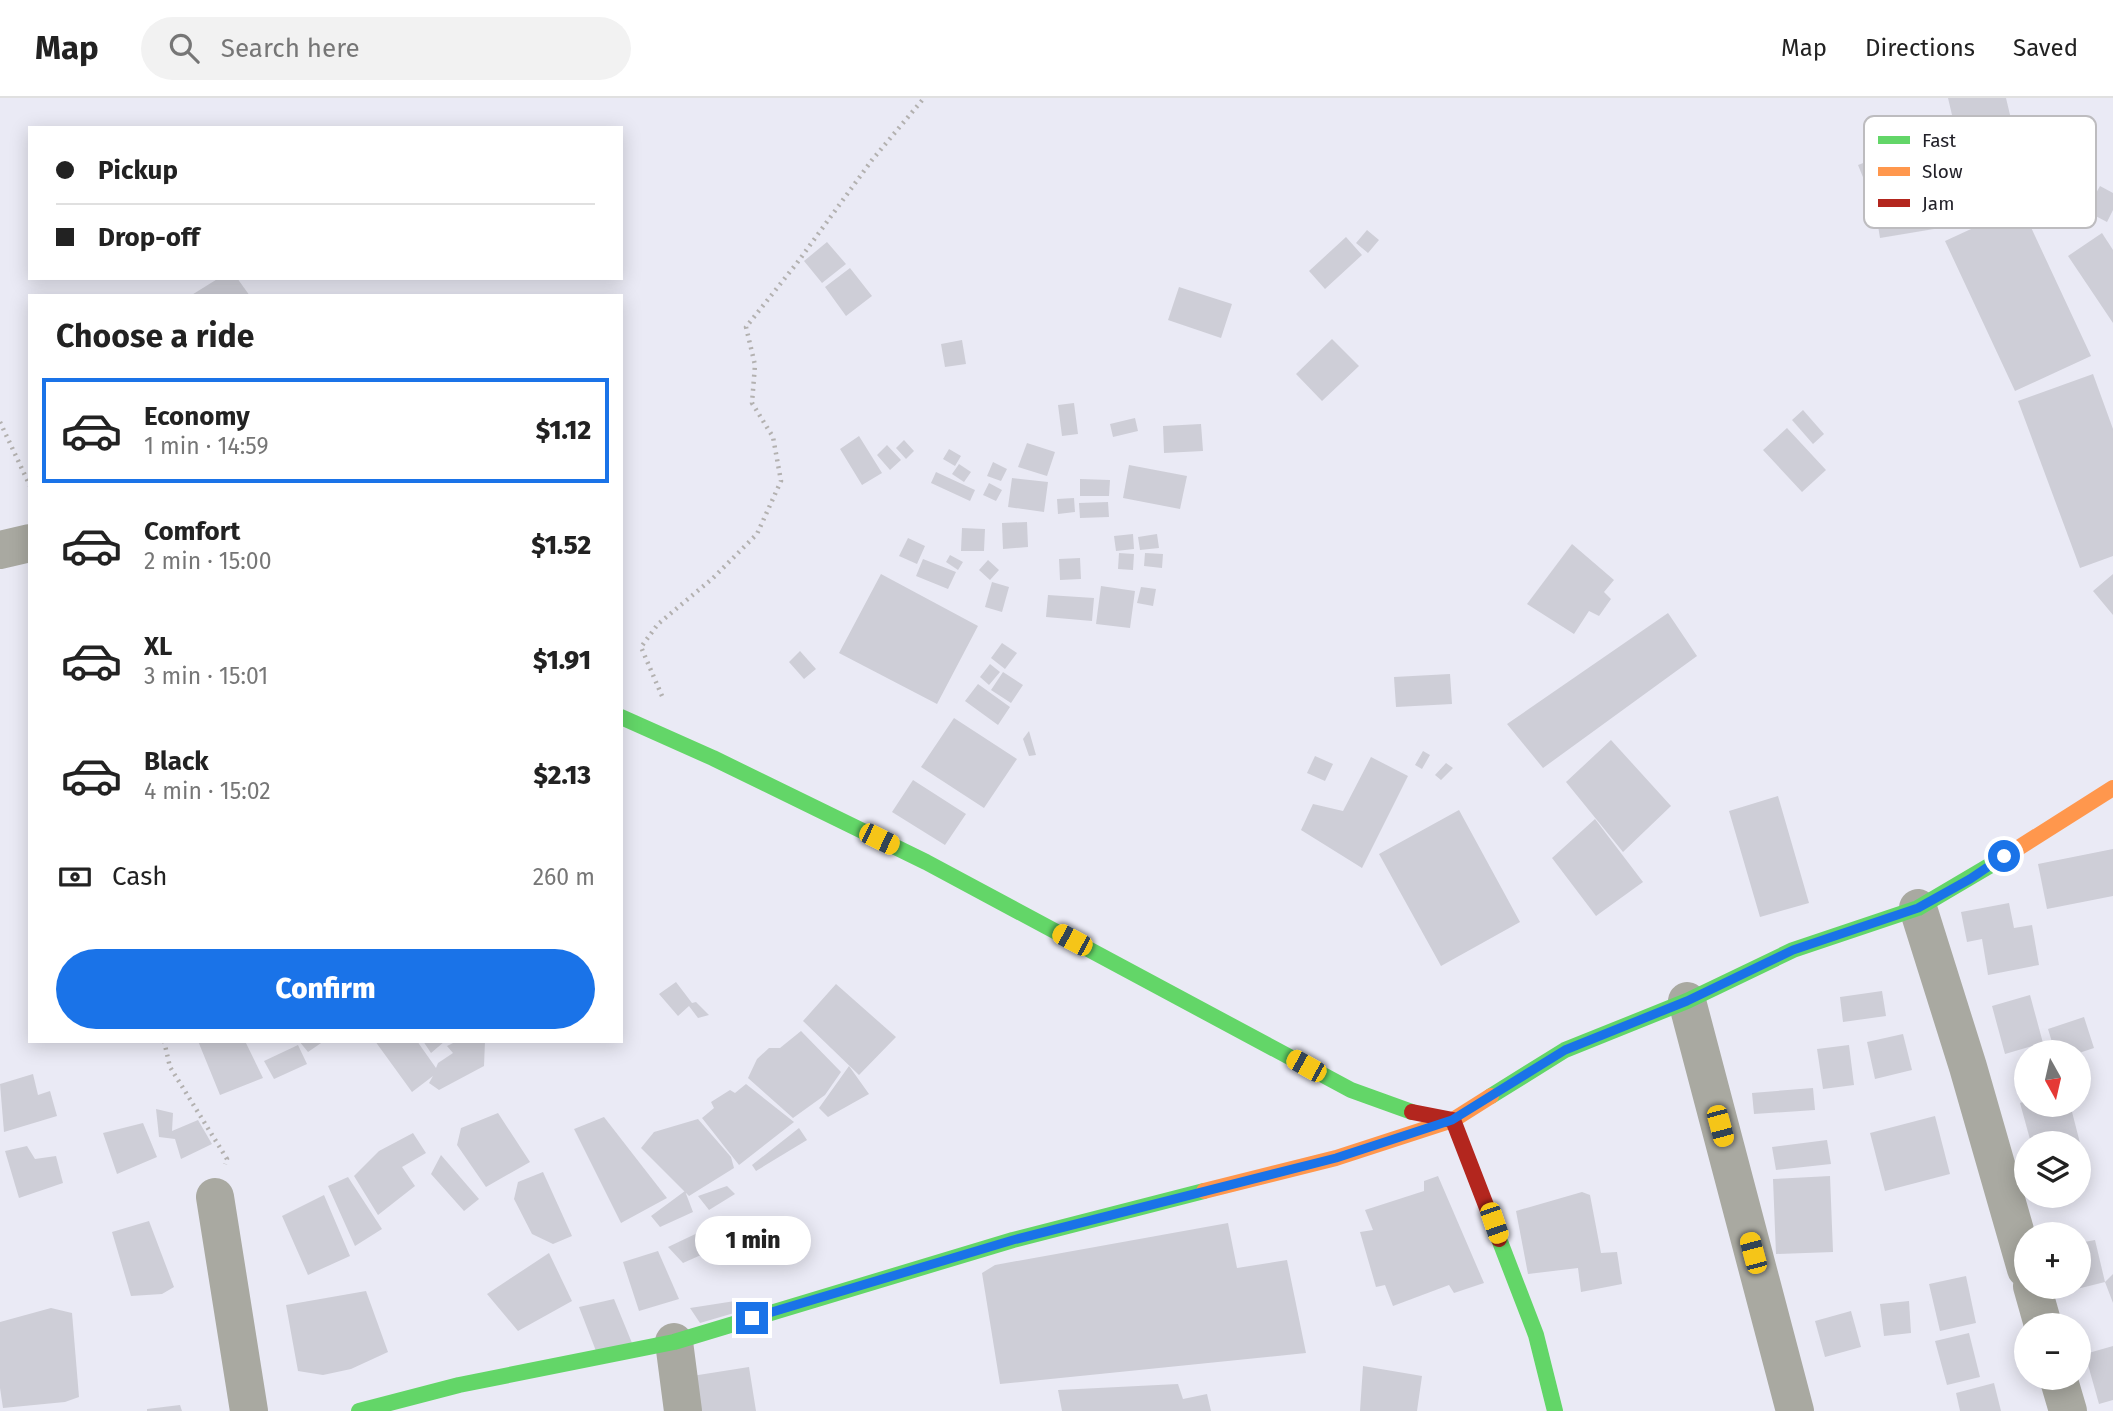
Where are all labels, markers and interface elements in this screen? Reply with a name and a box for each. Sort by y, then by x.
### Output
search box [141,17,631,80]
text: Map [35,28,99,68]
icon: search [165,29,203,67]
text: Search here [221,33,360,64]
text: Map [1781,34,1827,62]
text: Directions [1865,34,1975,62]
text: Saved [2013,34,2078,62]
legend [1864,116,2096,228]
text: Fast [1922,129,1956,152]
text: Pickup [98,155,178,186]
text: Slow [1922,160,1963,183]
text: Jam [1922,192,1954,215]
text: Drop-off [98,222,200,253]
text: Choose a ride [56,317,254,355]
icon: car [60,399,123,462]
text: Economy [144,401,250,432]
text: $1.12 [536,415,591,446]
text: 1 min · 14:59 [144,432,269,460]
icon: car [60,514,123,577]
text: Comfort [144,516,240,547]
text: $1.52 [531,530,591,561]
text: 2 min · 15:00 [144,547,272,575]
icon: car [60,629,123,692]
text: XL [144,631,172,662]
text: $1.91 [533,645,591,676]
text: 3 min · 15:01 [144,662,268,690]
icon: car [60,744,123,807]
text: Black [144,746,209,777]
text: $2.13 [534,760,591,791]
text: 4 min · 15:02 [144,777,271,805]
car [856,820,903,858]
route start [1988,840,2020,872]
icon: cash [56,858,94,896]
text: Cash [112,861,168,892]
text: 260 m [533,863,595,891]
car [1049,921,1096,959]
button: Confirm [56,949,595,1029]
north arrow [2014,1040,2091,1116]
map controls [2014,1040,2091,1390]
car [1283,1047,1330,1085]
car [1705,1103,1736,1149]
button: layers [2014,1131,2091,1208]
car [1478,1200,1511,1246]
callout: 1 min [694,1216,810,1266]
button: + [2014,1222,2091,1299]
text: 1 min [725,1226,781,1254]
car [1738,1230,1769,1276]
route end [736,1302,768,1334]
button: − [2014,1313,2091,1390]

